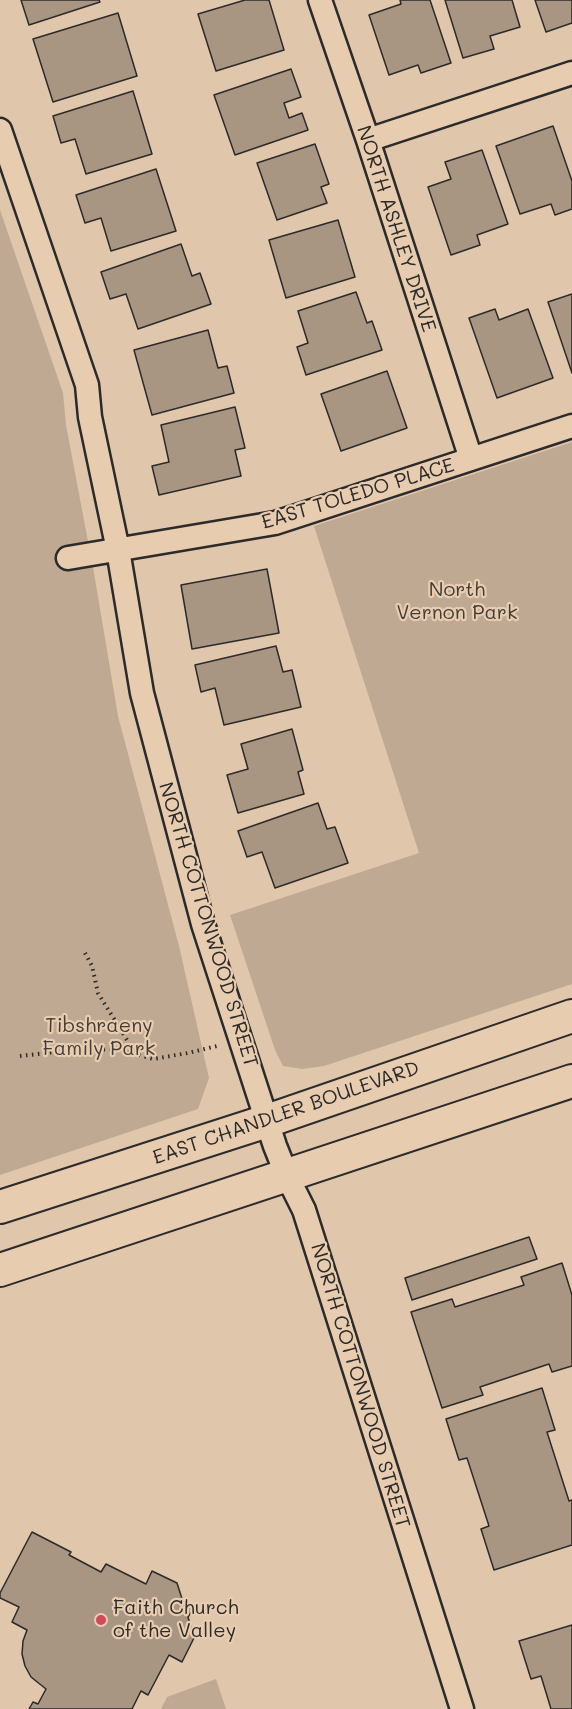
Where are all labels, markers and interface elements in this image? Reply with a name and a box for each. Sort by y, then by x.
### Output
street label: NORTH ASHLEY DRIVE [351,123,441,335]
street label: EAST TOLEDO PLACE [259,453,457,535]
park label: North Vernon Park [396,578,518,625]
street label: NORTH COTTONWOOD STREET [153,780,263,1070]
park label: Tibshraeny Family Park [43,1014,155,1061]
street label: EAST CHANDLER BOULEVARD [150,1056,422,1170]
street label: NORTH COTTONWOOD STREET [305,1241,415,1531]
place label: Faith Church of the Valley [113,1596,239,1643]
marker: Faith Church of the Valley [94,1613,108,1627]

